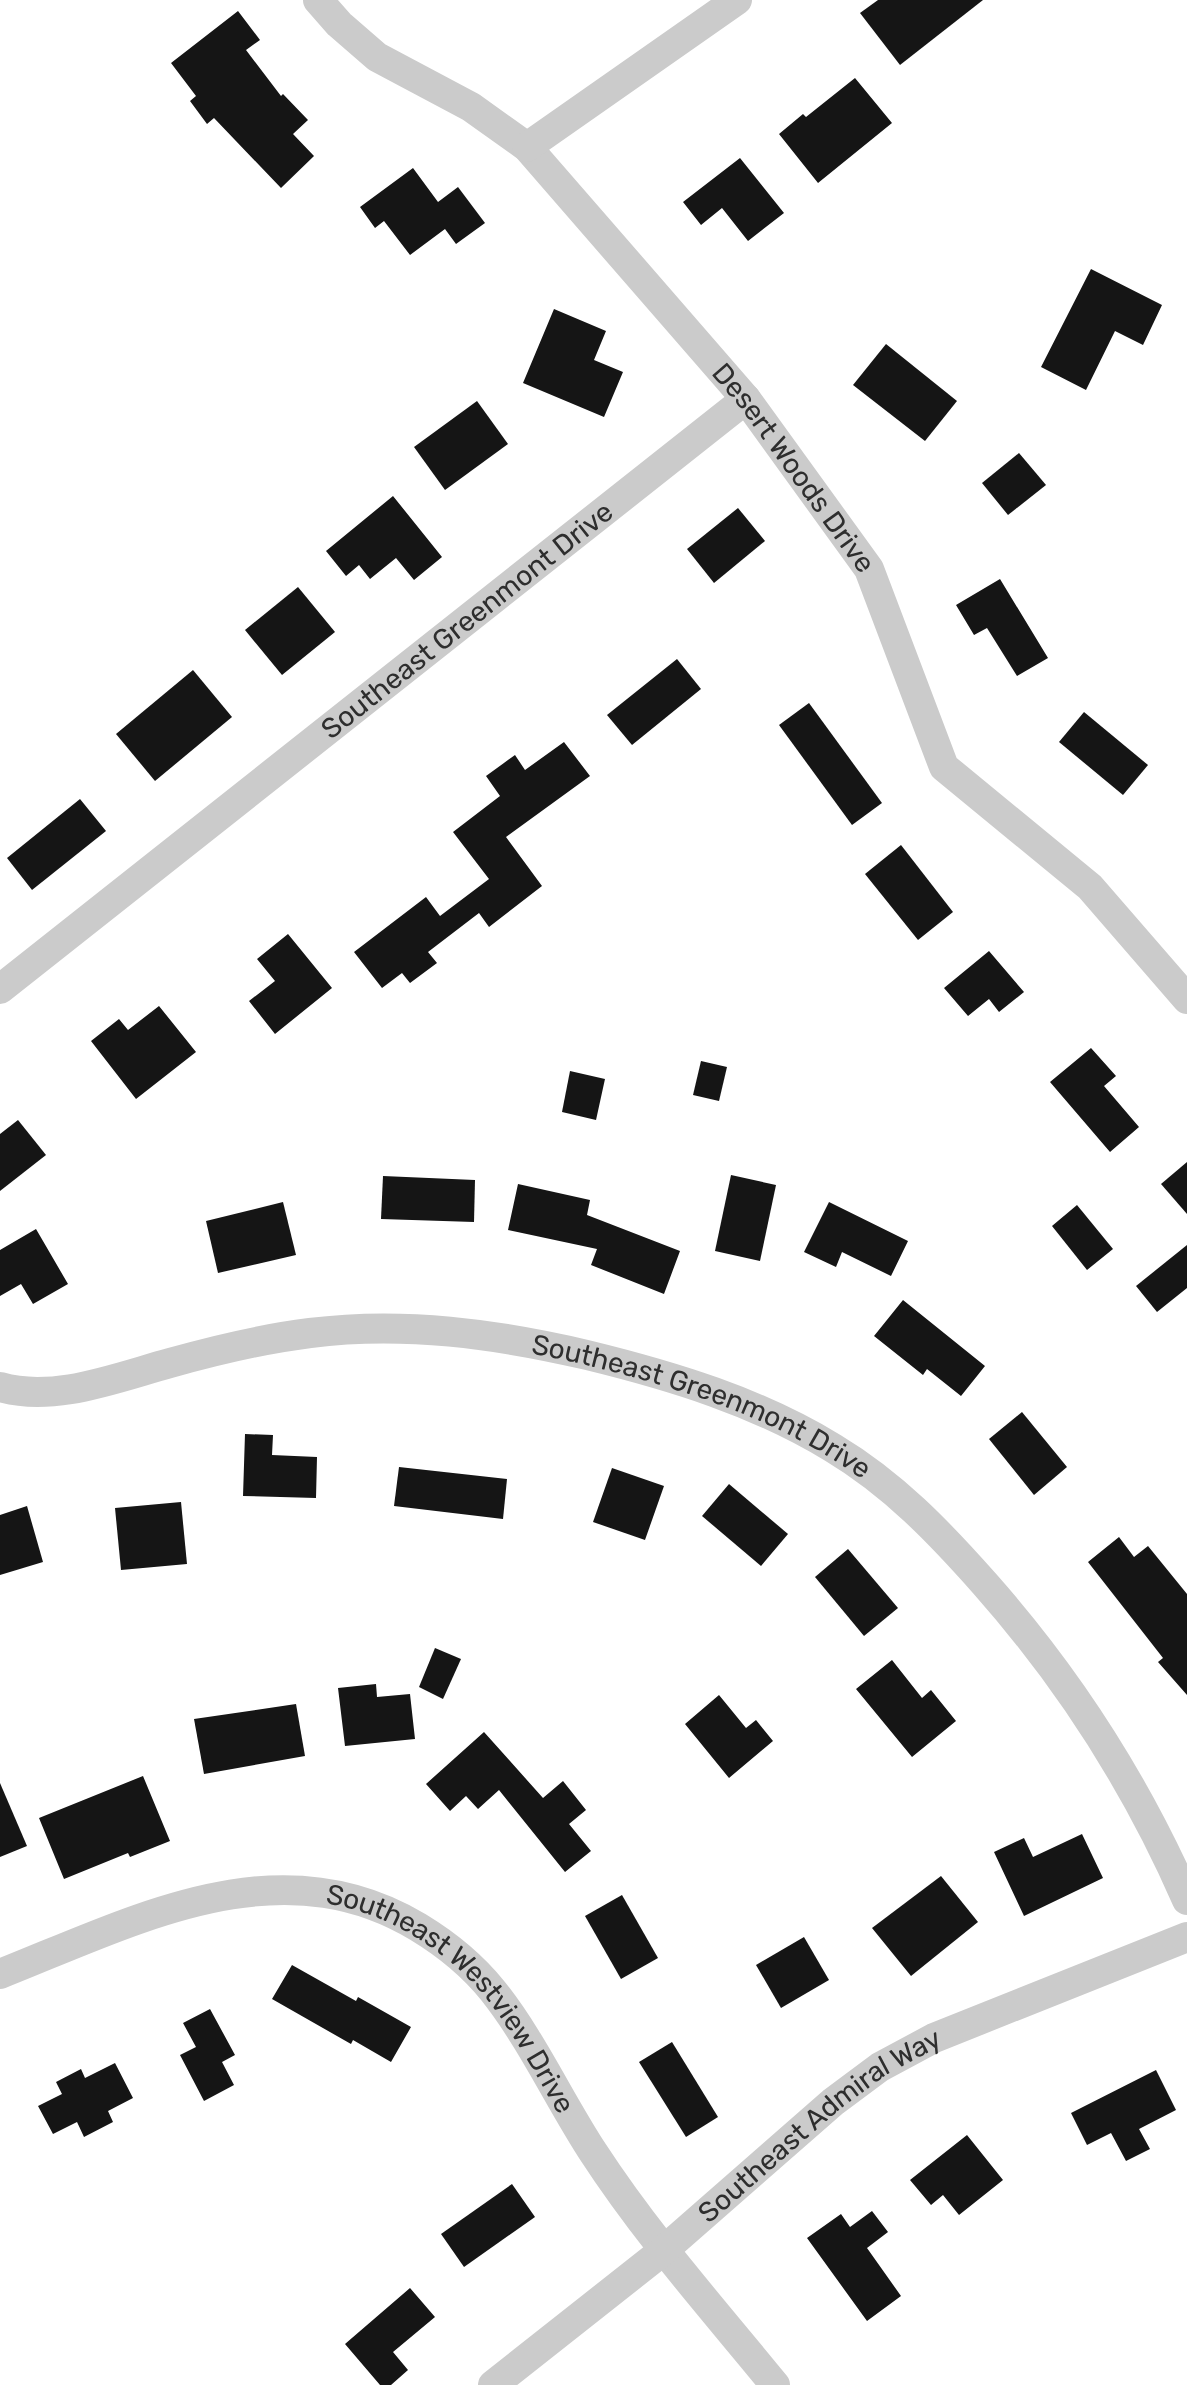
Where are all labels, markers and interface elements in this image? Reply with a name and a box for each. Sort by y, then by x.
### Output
street label: Desert Woods Drive [705,356,882,579]
street label: Southeast Greenmont Drive [315,495,619,746]
street label: Southeast Greenmont Drive [529,1328,878,1485]
street label: Southeast Westview Drive [324,1877,582,2119]
street label: Southeast Admiral Way [691,2021,947,2230]

